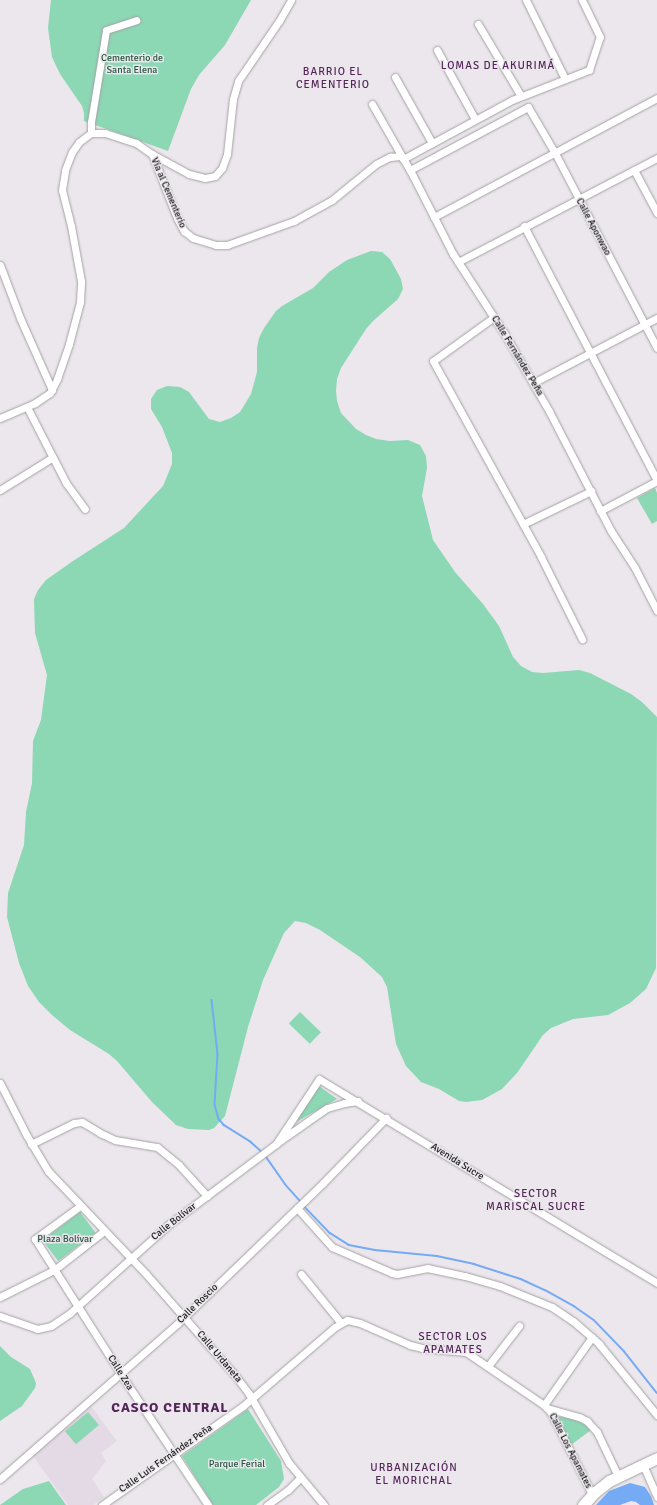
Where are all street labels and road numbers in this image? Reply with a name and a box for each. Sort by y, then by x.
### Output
street label: Vía al Cementerio [148,156,188,230]
street label: Calle Aponwao [573,196,613,258]
street label: Calle Fernández Peña [488,314,546,398]
street label: Avenida Sucre [428,1141,486,1183]
street label: Calle Bolívar [149,1201,199,1243]
street label: Calle Roscio [175,1282,221,1326]
street label: Calle Urdaneta [194,1329,244,1385]
street label: Calle Zea [104,1353,136,1393]
street label: Calle Los Apamates [546,1411,594,1491]
street label: Calle Luis Fernández Peña [117,1422,215,1496]

